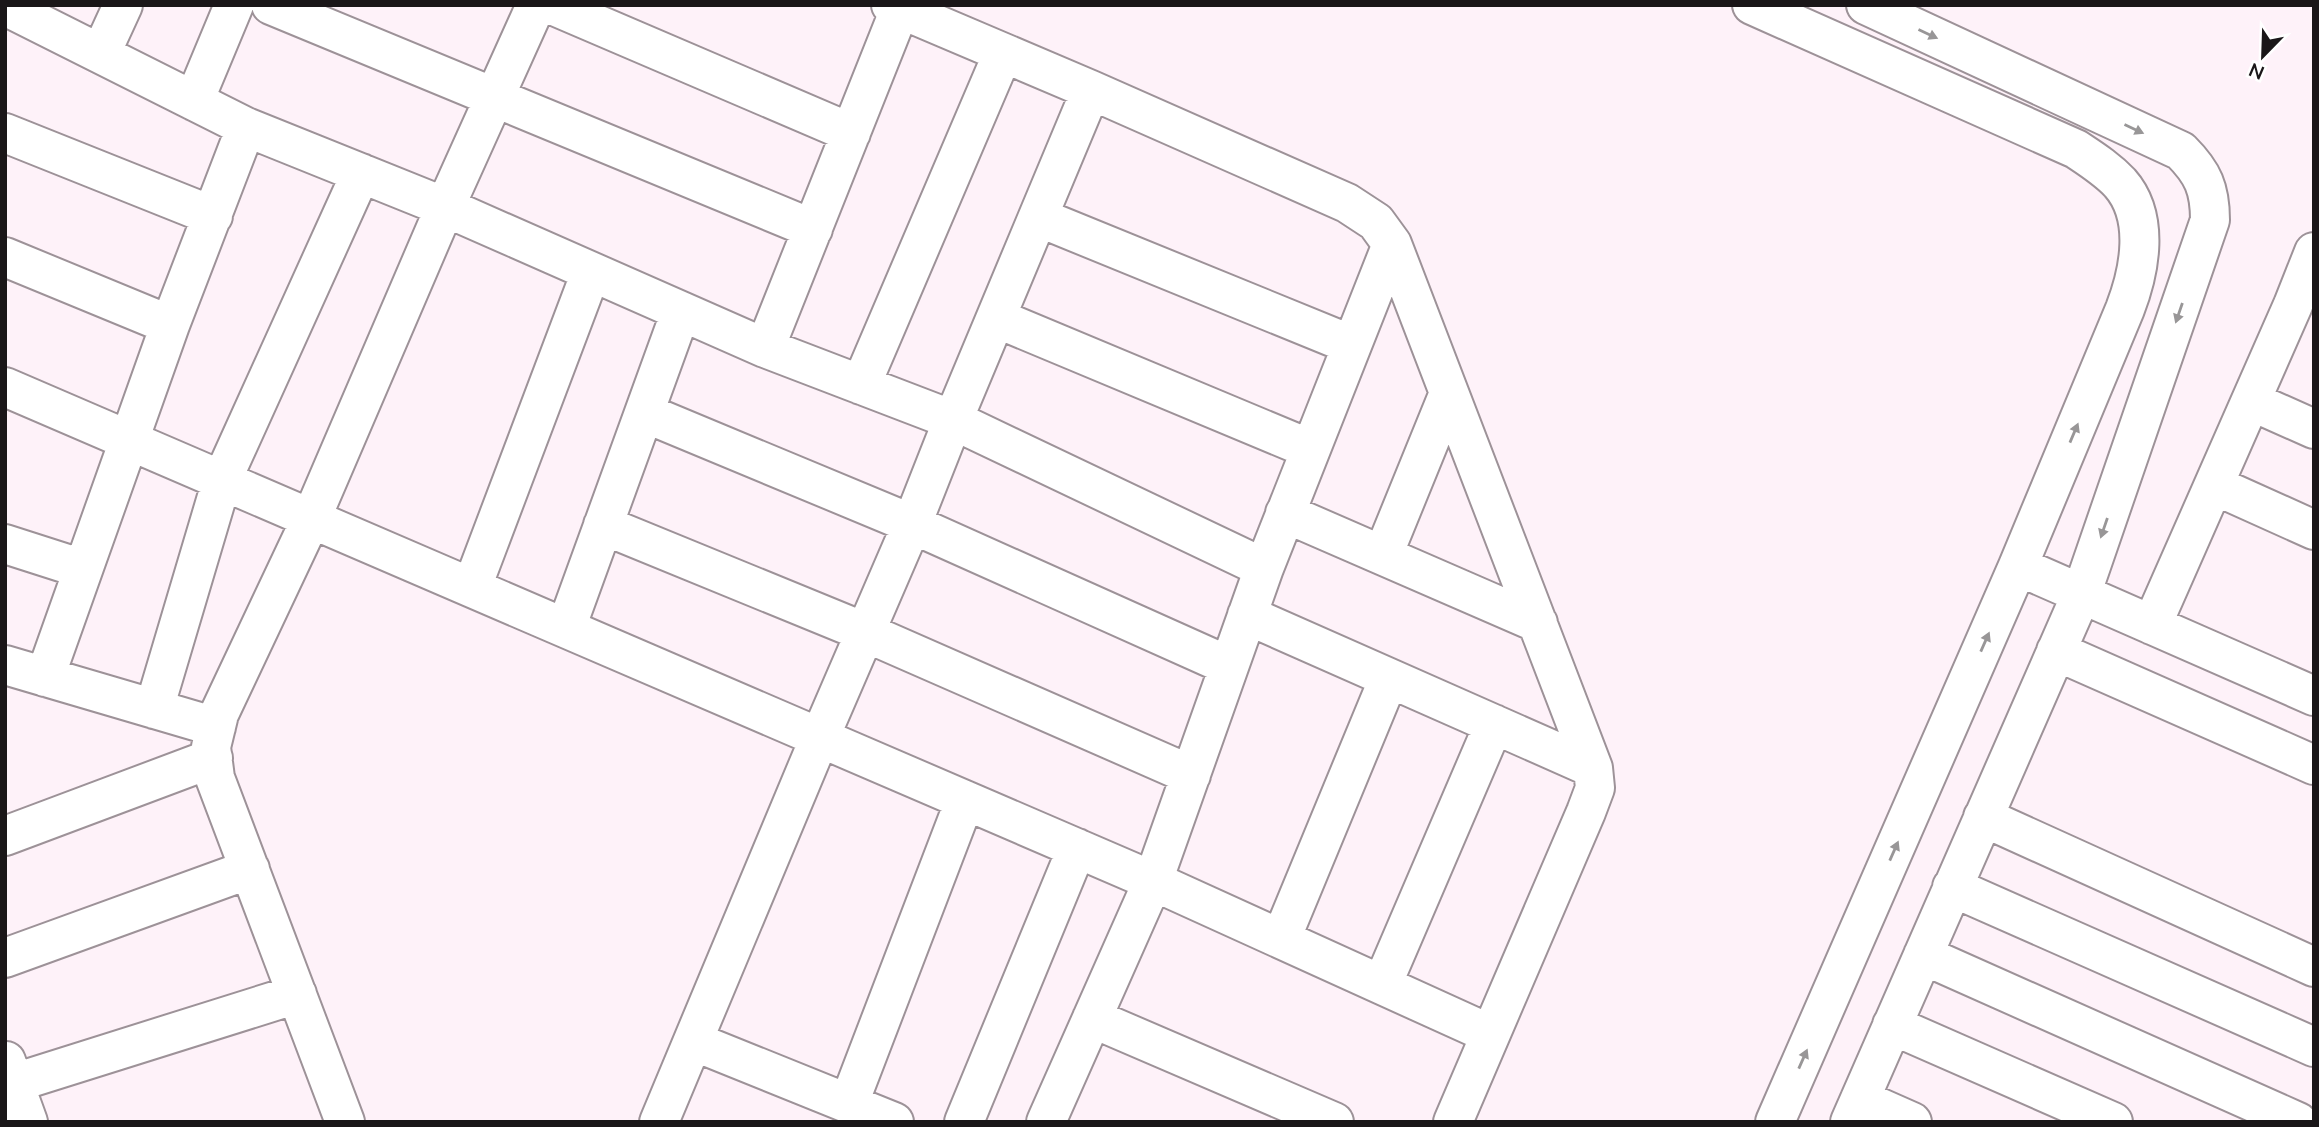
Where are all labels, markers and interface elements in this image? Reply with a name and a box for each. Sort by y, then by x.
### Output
north arrow [2228,21,2298,91]
one-way arrow [1918,28,1938,40]
text: N [2245,58,2268,85]
one-way arrow [2124,123,2144,135]
one-way arrow [2173,302,2184,323]
one-way arrow [2068,422,2079,443]
one-way arrow [2098,517,2109,538]
one-way arrow [1979,632,1991,652]
one-way arrow [1889,840,1900,861]
one-way arrow [1797,1049,1809,1069]

